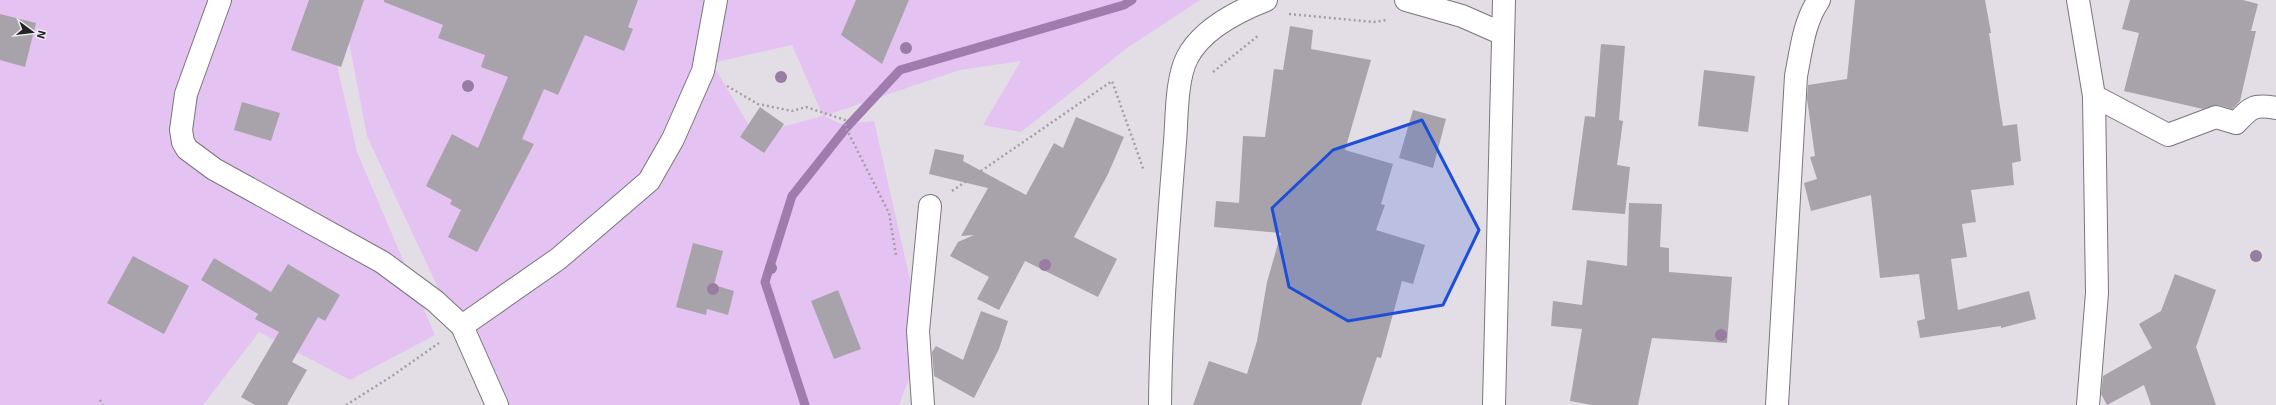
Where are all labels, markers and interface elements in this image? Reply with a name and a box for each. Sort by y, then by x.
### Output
north arrow [12,12,52,52]
text: N [35,29,49,40]

